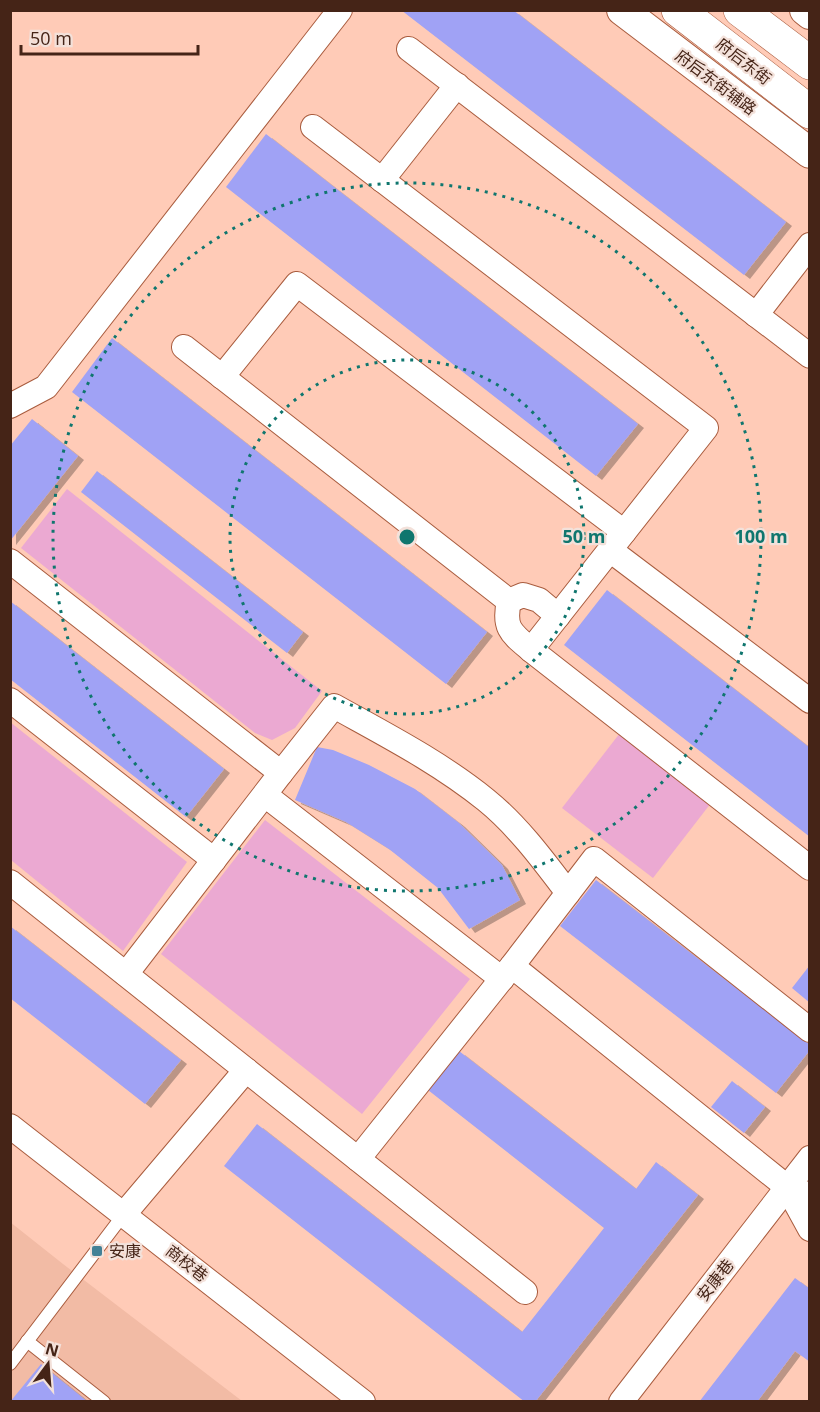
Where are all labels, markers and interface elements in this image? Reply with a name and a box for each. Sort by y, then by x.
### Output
scale bar [21,18,198,56]
text: 50 m [30,26,72,50]
street label: 府后东街 [712,33,776,89]
street label: 府后东街辅路 [671,44,761,120]
text: 50 m [563,524,605,548]
text: 100 m [734,524,788,548]
centre of rings [397,527,417,547]
place label: 安康 [109,1240,141,1262]
street label: 商校巷 [161,1240,213,1286]
marker: 安康 [90,1244,104,1258]
street label: 安康巷 [692,1254,738,1306]
north arrow [18,1334,78,1394]
text: N [43,1337,61,1362]

